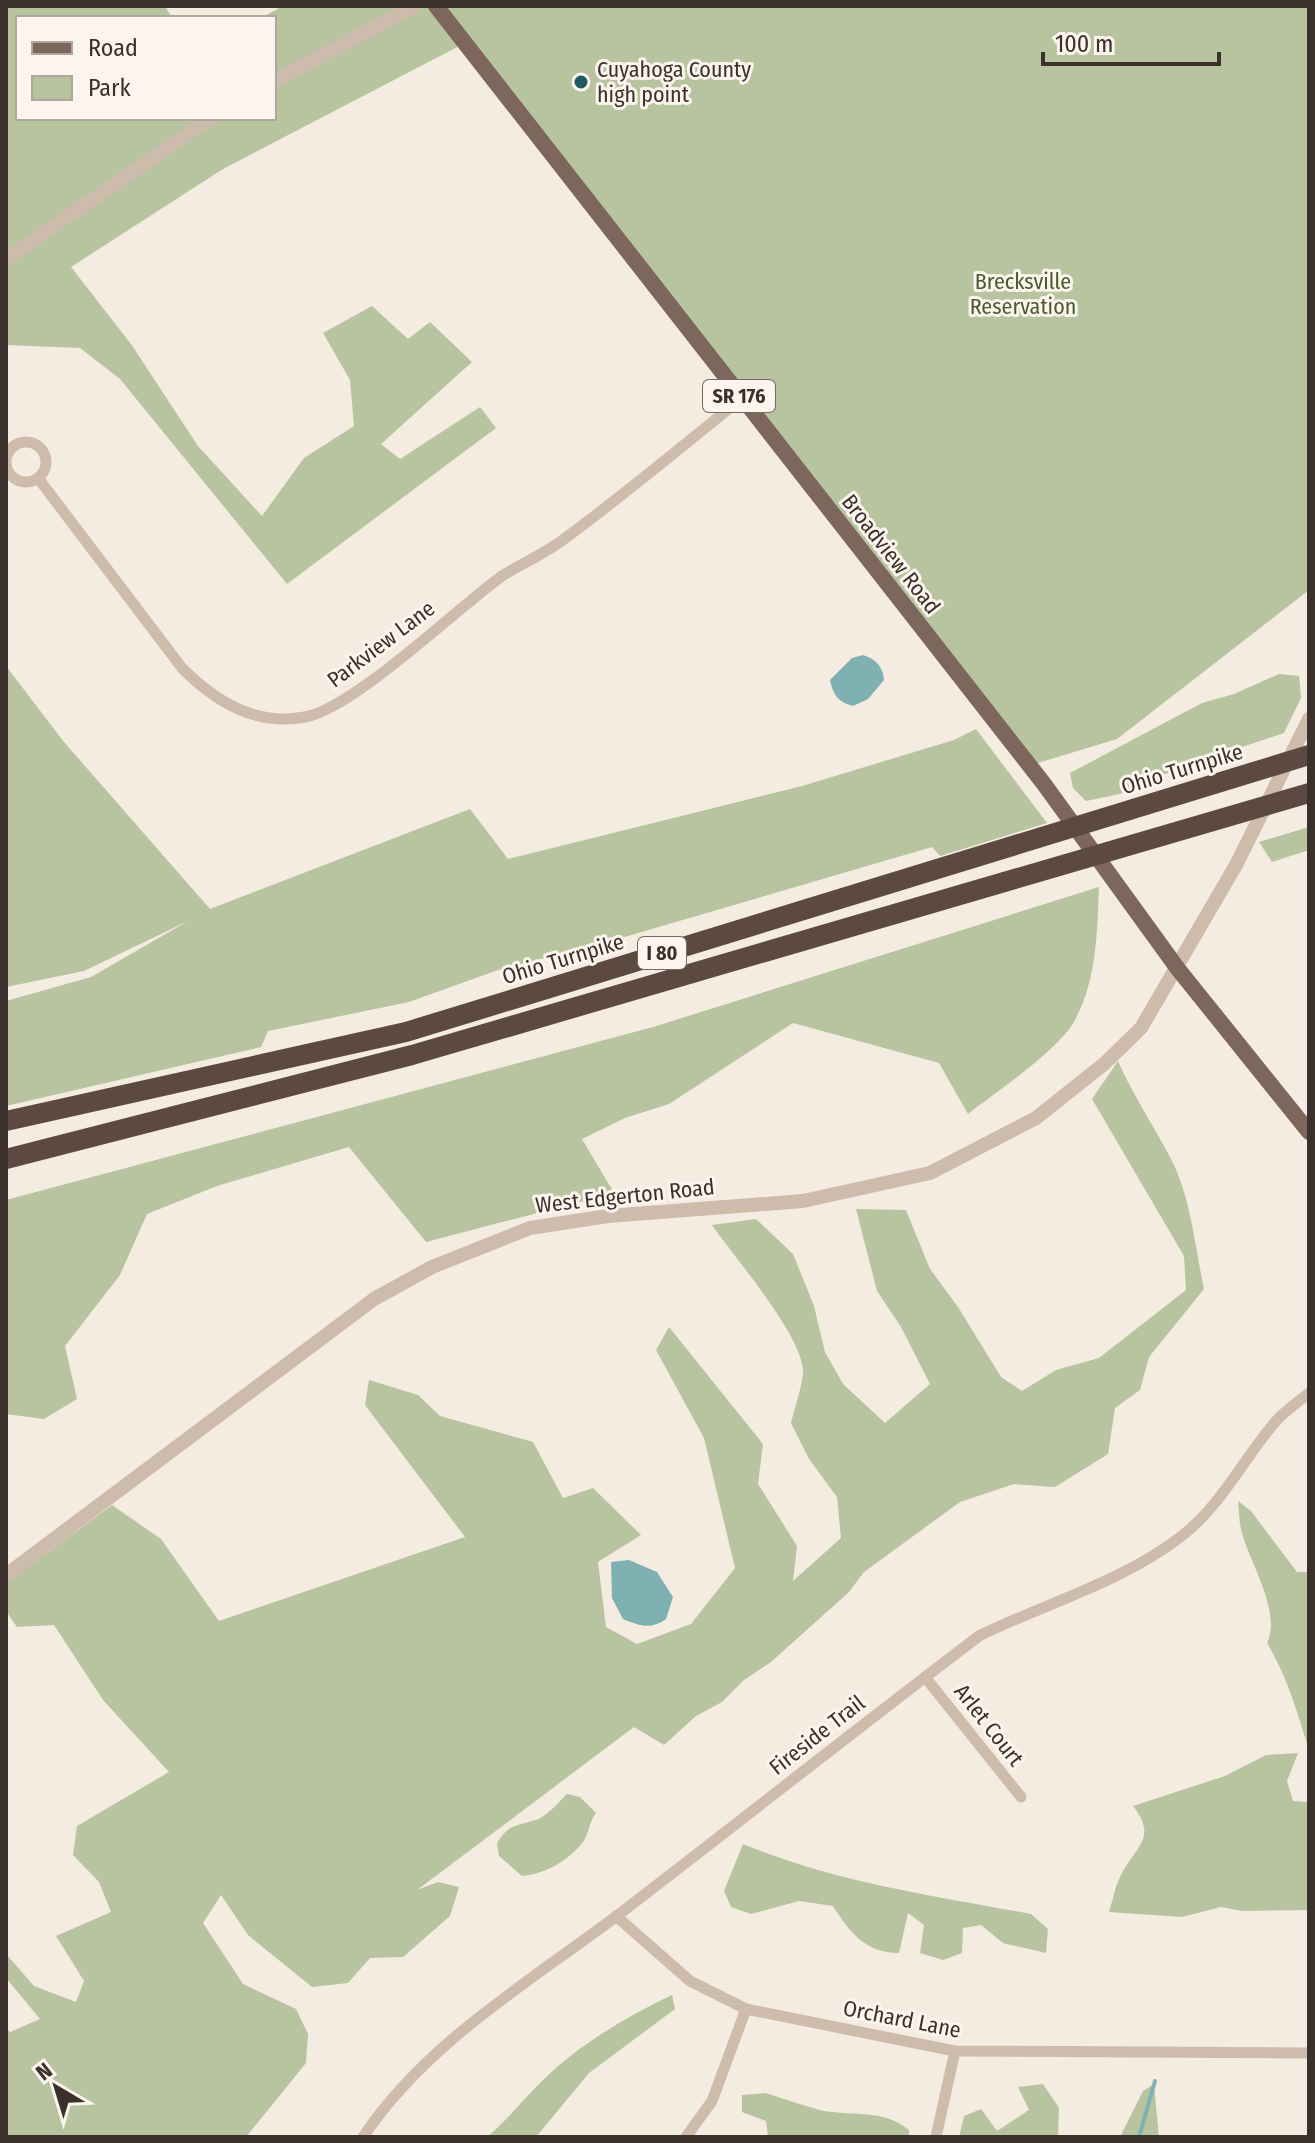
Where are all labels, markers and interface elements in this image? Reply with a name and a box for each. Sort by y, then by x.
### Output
legend [16,16,276,120]
scale bar [1043,16,1219,66]
text: 100 m [1055,30,1113,58]
text: Road [88,34,138,62]
place label: Cuyahoga County high point [597,56,751,108]
marker: Cuyahoga County high point [572,73,590,91]
text: Park [88,74,131,102]
park label: Brecksville Reservation [970,268,1076,320]
road number: SR 176 [703,380,775,412]
street label: Broadview Road [836,489,946,619]
street label: Parkview Lane [322,595,440,693]
street label: Ohio Turnpike [1118,738,1246,800]
street label: Ohio Turnpike [499,928,627,990]
road number: I 80 [638,937,686,969]
street label: West Edgerton Road [534,1173,716,1219]
street label: Arlet Court [949,1679,1030,1772]
street label: Fireside Trail [764,1689,870,1781]
street label: Orchard Lane [841,1994,963,2044]
north arrow [16,2047,96,2127]
text: N [30,2057,58,2086]

